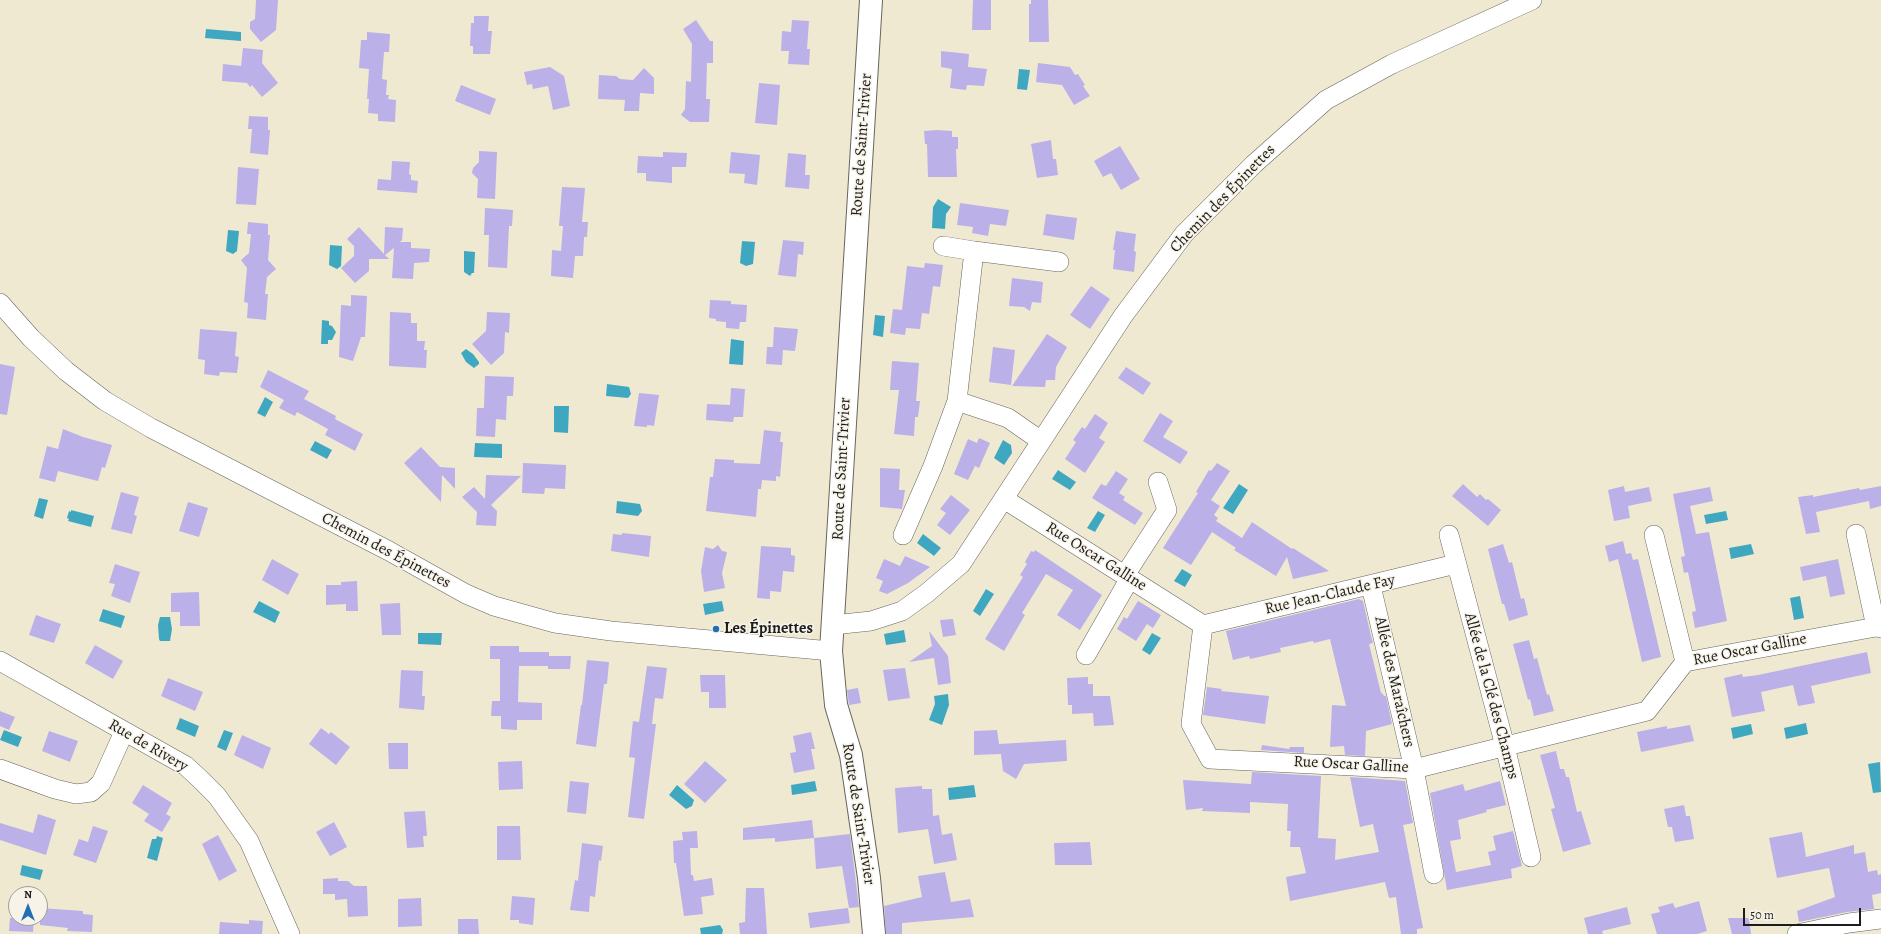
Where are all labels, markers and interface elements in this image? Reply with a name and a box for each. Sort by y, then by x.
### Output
street label: Route de Saint-Trivier [847,73,877,217]
street label: Chemin des Épinettes [1166,141,1280,257]
street label: Route de Saint-Trivier [829,397,855,541]
street label: Chemin des Épinettes [318,509,454,593]
street label: Rue Oscar Galline [1042,518,1150,596]
street label: Rue Jean-Claude Fay [1263,571,1397,619]
street label: Allée de la Clé des Champs [1460,611,1522,781]
street label: Allée des Maraîchers [1370,615,1418,749]
place label: Les Épinettes [724,619,813,639]
marker: Les Épinettes [711,624,721,634]
street label: Rue Oscar Galline [1692,630,1808,670]
street label: Rue de Rivery [105,715,191,777]
street label: Route de Saint-Trivier [837,742,879,886]
street label: Rue Oscar Galline [1293,752,1409,778]
north arrow [8,886,48,926]
text: N [24,887,32,902]
scale bar [1745,900,1863,926]
text: 50 m [1750,907,1774,923]

